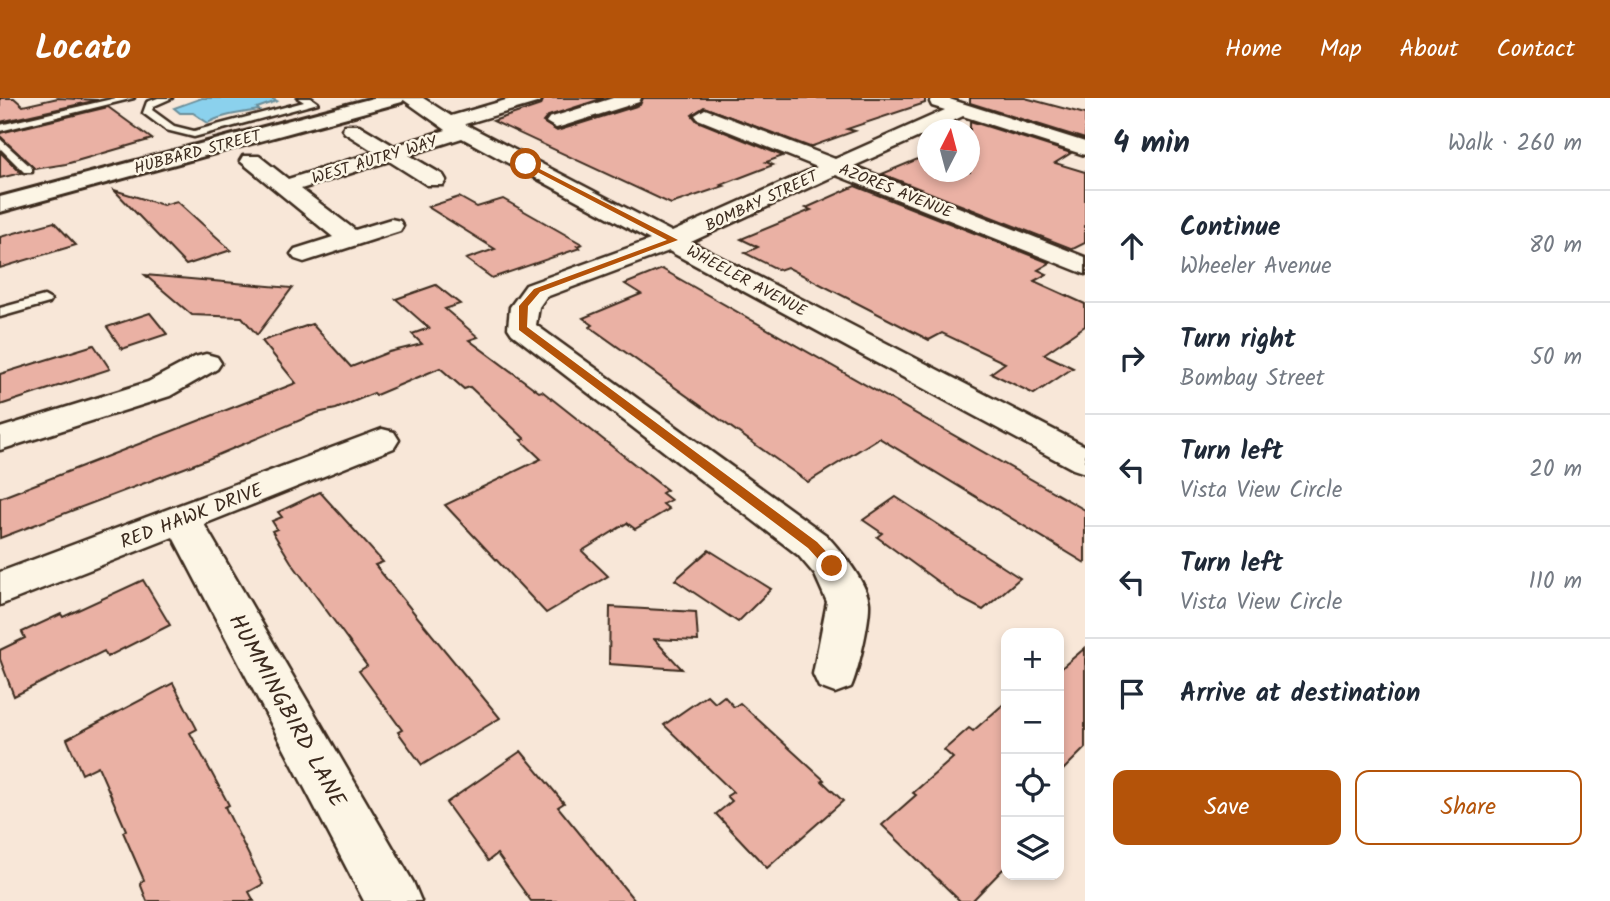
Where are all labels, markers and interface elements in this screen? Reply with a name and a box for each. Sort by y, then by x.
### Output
text: Locato [35,23,131,76]
text: Home [1225,30,1282,69]
text: Map [1320,30,1362,69]
text: About [1400,30,1458,69]
text: Contact [1496,30,1575,69]
north arrow [917,119,980,182]
text: 4 min [1113,120,1190,168]
street label: HUBBARD STREET [131,123,265,181]
text: Walk · 260 m [1448,126,1582,162]
street label: WEST AUTRY WAY [309,129,441,191]
route start [510,148,541,179]
street label: AZORES AVENUE [835,157,957,226]
street label: BOMBAY STREET [701,164,823,238]
text: Continue [1180,207,1281,249]
icon: ahead [1113,227,1151,265]
text: 80 m [1529,228,1582,264]
street label: WHEELER AVENUE [682,239,812,324]
text: Wheeler Avenue [1180,249,1332,285]
text: Turn right [1180,319,1296,361]
icon: right [1113,339,1151,377]
text: 50 m [1531,340,1582,376]
text: Bombay Street [1180,361,1325,397]
text: Turn left [1180,431,1283,473]
icon: left [1113,451,1151,489]
text: 20 m [1530,452,1582,488]
text: Vista View Circle [1180,473,1342,509]
street label: RED HAWK DRIVE [116,476,268,558]
text: Turn left [1180,543,1283,585]
route end [816,550,847,581]
icon: left [1113,563,1151,601]
text: 110 m [1529,564,1582,600]
text: Vista View Circle [1180,585,1342,621]
street label: HUMMINGBIRD LANE [218,607,355,815]
map controls [1001,628,1064,880]
button: + [1001,628,1064,691]
text: Arrive at destination [1180,673,1420,715]
icon: arrive [1113,675,1151,713]
button: − [1001,691,1064,754]
button: locate [1001,754,1064,817]
button: Save [1113,770,1341,845]
button: Share [1355,770,1582,845]
button: layers [1001,817,1064,880]

